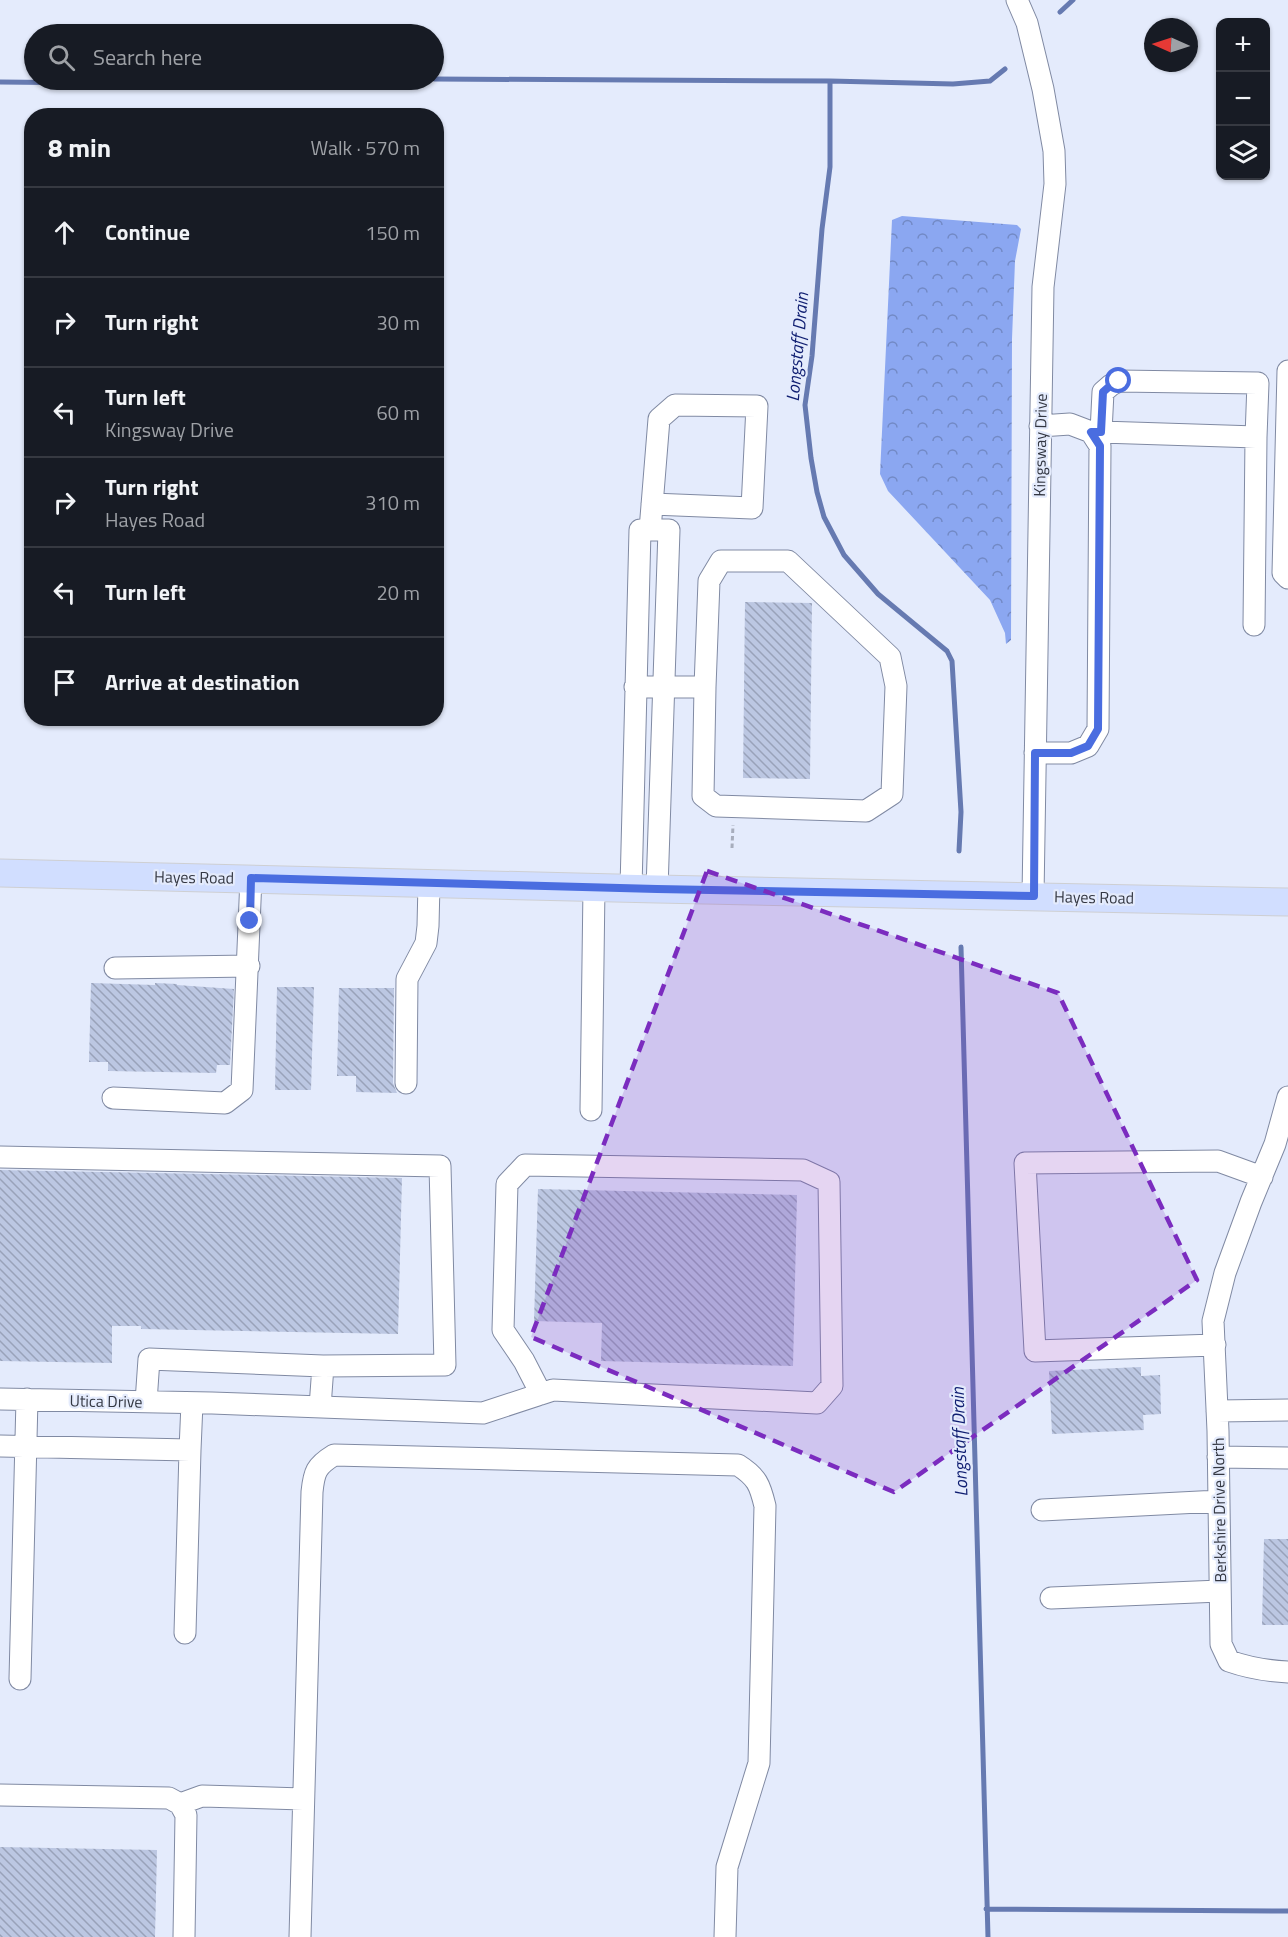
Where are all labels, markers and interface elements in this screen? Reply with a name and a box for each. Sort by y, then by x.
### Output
north arrow [1144,18,1198,72]
map controls [1216,18,1270,180]
button: + [1216,18,1270,72]
search box [24,24,444,90]
text: Search here [93,40,202,74]
icon: search [45,41,78,74]
button: − [1216,72,1270,126]
button: layers [1216,126,1270,180]
text: 8 min [48,128,111,167]
text: Walk · 570 m [311,132,420,163]
text: Continue [105,215,190,249]
icon: ahead [48,216,81,249]
text: 150 m [365,217,420,248]
water label: Longstaff Drain [779,290,815,403]
text: Turn right [105,305,199,339]
icon: right [48,306,81,339]
text: 30 m [376,307,420,338]
route start [1105,367,1131,393]
text: Turn left [105,380,186,414]
street label: Kingsway Drive [1027,393,1053,497]
icon: left [48,396,81,429]
text: 60 m [376,397,420,428]
text: Kingsway Drive [105,414,234,445]
text: Turn right [105,470,199,504]
icon: right [48,486,81,519]
text: 310 m [365,487,420,518]
text: Hayes Road [105,504,205,535]
text: Turn left [105,575,186,609]
icon: left [48,576,81,609]
text: 20 m [376,577,420,608]
text: Arrive at destination [105,665,300,699]
icon: arrive [48,666,81,699]
street label: Hayes Road [154,864,234,890]
street label: Hayes Road [1054,884,1134,910]
route end [236,907,262,933]
water label: Longstaff Drain [944,1386,974,1497]
street label: Utica Drive [69,1388,143,1414]
street label: Berkshire Drive North [1206,1437,1232,1583]

